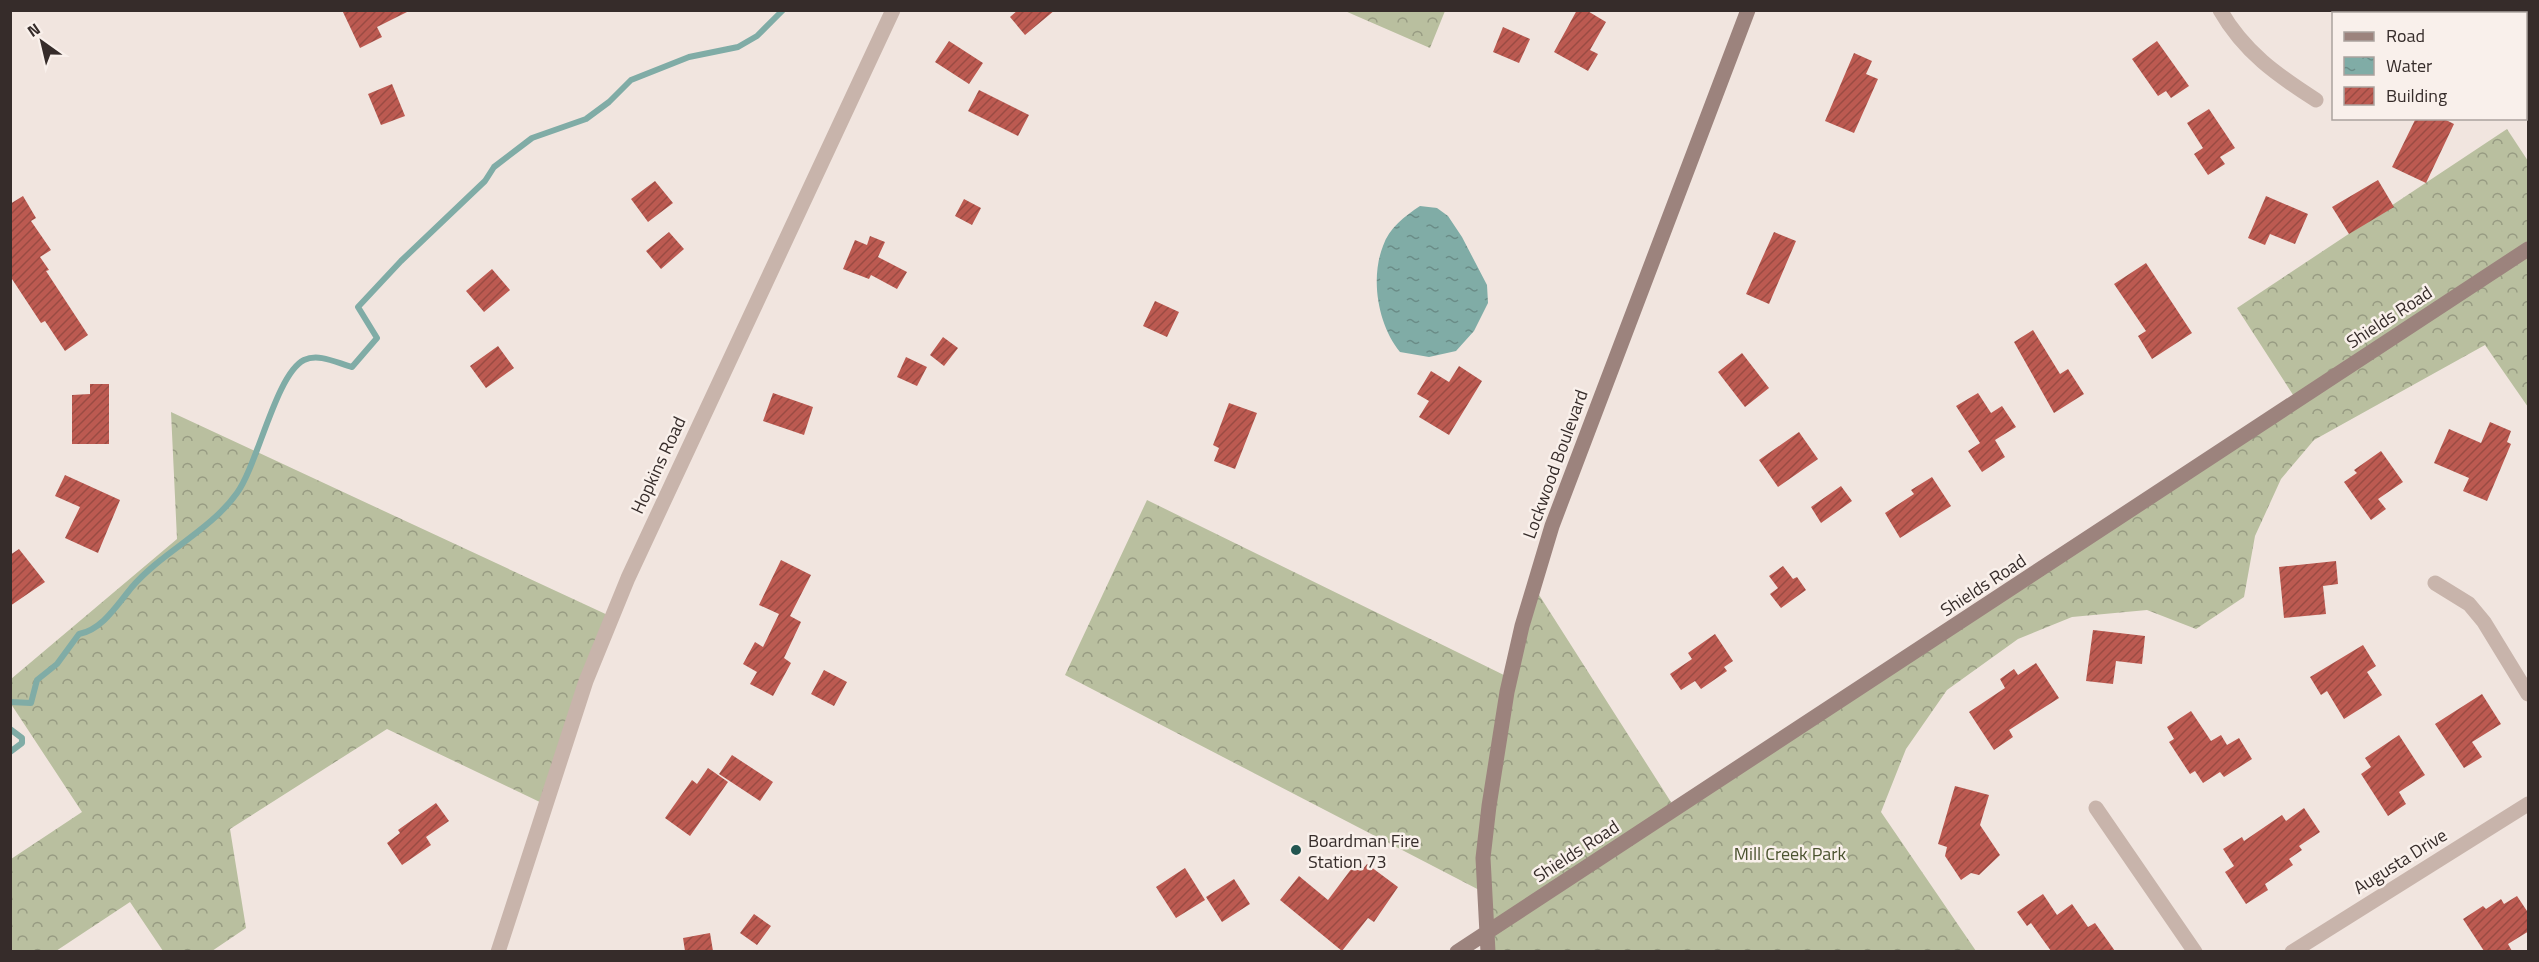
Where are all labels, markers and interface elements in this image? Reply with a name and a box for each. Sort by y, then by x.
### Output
north arrow [12,12,72,72]
legend [2332,12,2527,120]
text: N [22,17,45,43]
text: Road [2386,22,2425,49]
text: Water [2386,52,2432,79]
text: Building [2386,82,2447,109]
street label: Shields Road [2341,279,2437,355]
street label: Lockwood Boulevard [1515,386,1595,542]
street label: Hopkins Road [624,412,692,518]
street label: Shields Road [1935,547,2031,623]
street label: Shields Road [1528,813,1624,889]
street label: Augusta Drive [2348,821,2452,901]
place label: Boardman Fire Station 73 [1308,827,1419,875]
park label: Mill Creek Park [1734,840,1847,867]
marker: Boardman Fire Station 73 [1289,843,1303,857]

